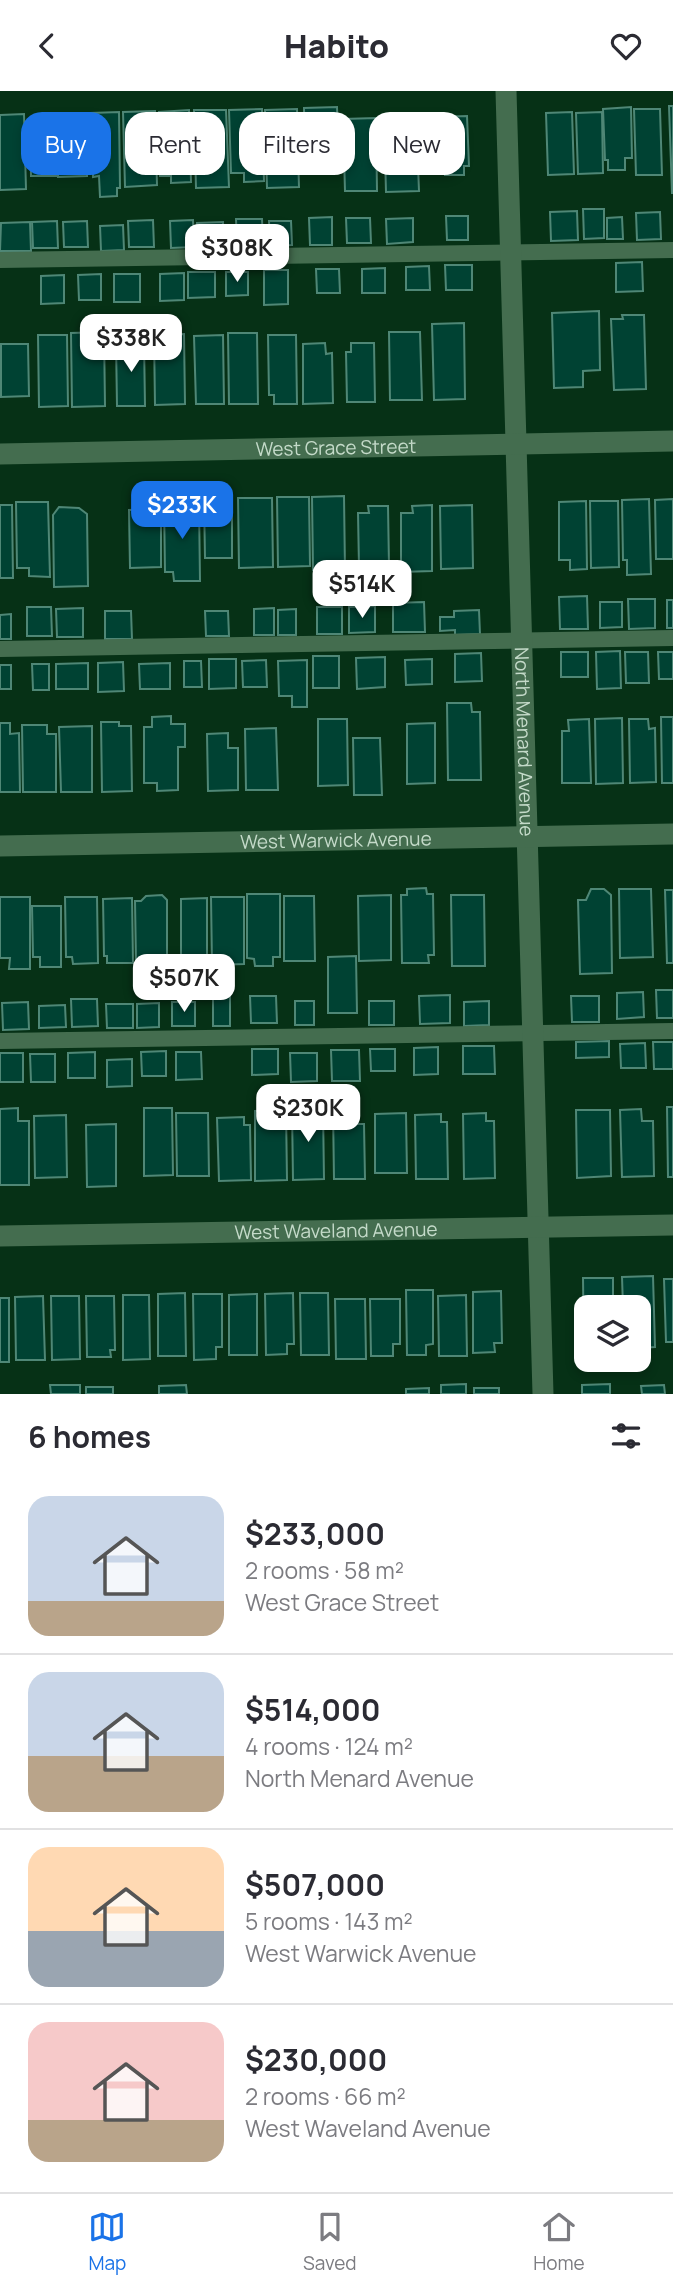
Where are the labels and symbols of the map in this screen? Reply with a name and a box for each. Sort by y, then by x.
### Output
pin: $308K [188,225,286,284]
pin: $338K [82,315,180,374]
street label: West Grace Street [255,433,416,462]
pin: $233K [133,482,231,541]
pin: $514K [313,561,411,620]
street label: North Menard Avenue [509,647,540,837]
street label: West Warwick Avenue [240,825,432,855]
pin: $507K [135,955,233,1014]
pin: $230K [259,1084,357,1144]
street label: West Waveland Avenue [234,1216,438,1245]

